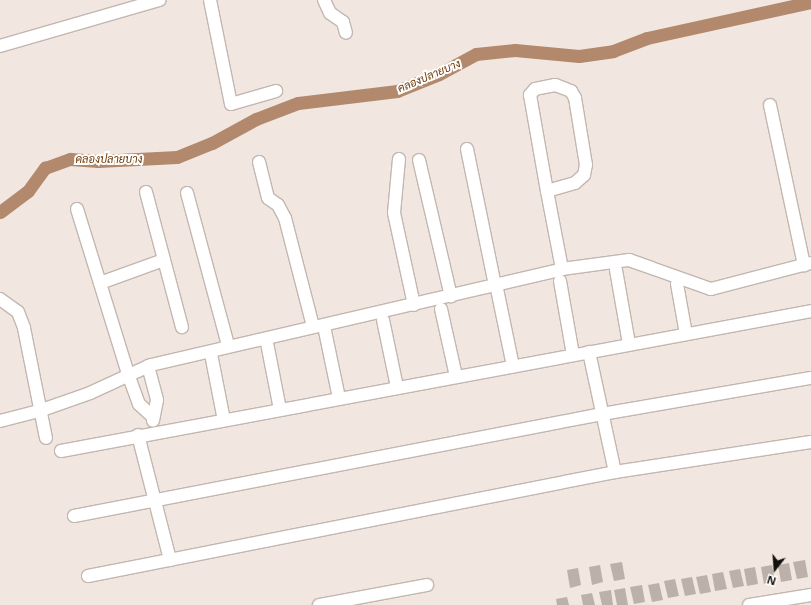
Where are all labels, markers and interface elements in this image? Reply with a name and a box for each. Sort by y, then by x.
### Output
water label: คลองปลายบาง [396,57,462,95]
water label: คลองปลายบาง [75,152,143,166]
north arrow [755,549,795,589]
text: N [765,572,778,589]

